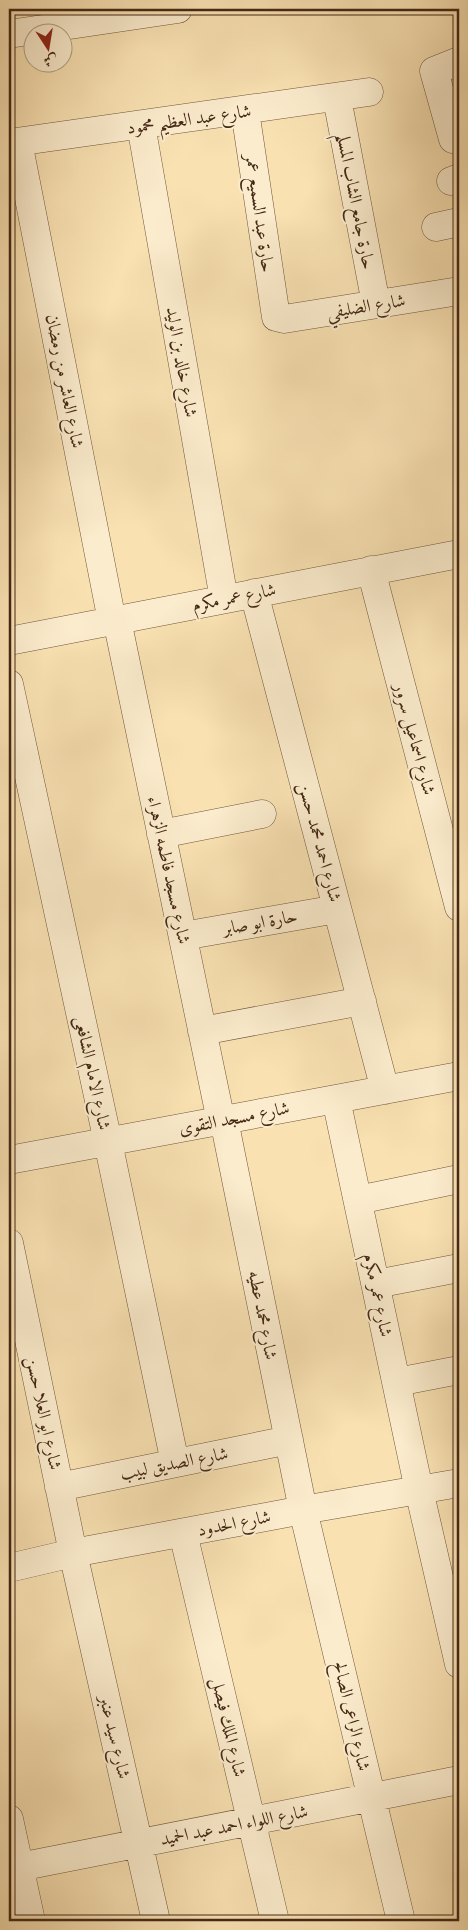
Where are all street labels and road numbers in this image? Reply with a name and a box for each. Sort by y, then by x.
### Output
street label: شارع عبد العظيم محمود [125,99,254,146]
street label: حارة جامع الشاب المسلم [325,131,380,272]
street label: حارة عبد السميع عمر [236,150,279,274]
street label: شارع الضليفي [325,289,408,330]
street label: شارع خالد بن الوليد [158,305,203,420]
street label: شارع العاشر من رمضان [37,312,89,451]
street label: شارع عمر مكرم [190,578,279,621]
street label: شارع اسماعيل سرور [385,679,440,798]
street label: شارع احمد محمد حسن [290,780,347,905]
street label: شارع مسجد فاطمه الزهراء [139,794,195,947]
street label: حارة ابو صابر [219,905,300,944]
street label: شارع الامام الشافعى [65,1014,116,1133]
street label: شارع مسجد التقوى [177,1096,292,1143]
street label: شارع عمر مكرم [354,1251,398,1340]
street label: شارع محمد عطيه [240,1269,282,1362]
street label: شارع ابو العلا حسن [17,1354,67,1473]
street label: شارع الصديق لبيب [118,1442,231,1488]
street label: شارع الحدود [196,1505,273,1545]
street label: شارع الراعى الصالح [324,1659,375,1774]
street label: شارع الملك فيصل [203,1675,251,1780]
street label: شارع سيد عنبر [90,1691,135,1782]
street label: شارع اللواء احمد عبد الحميد [158,1800,311,1854]

